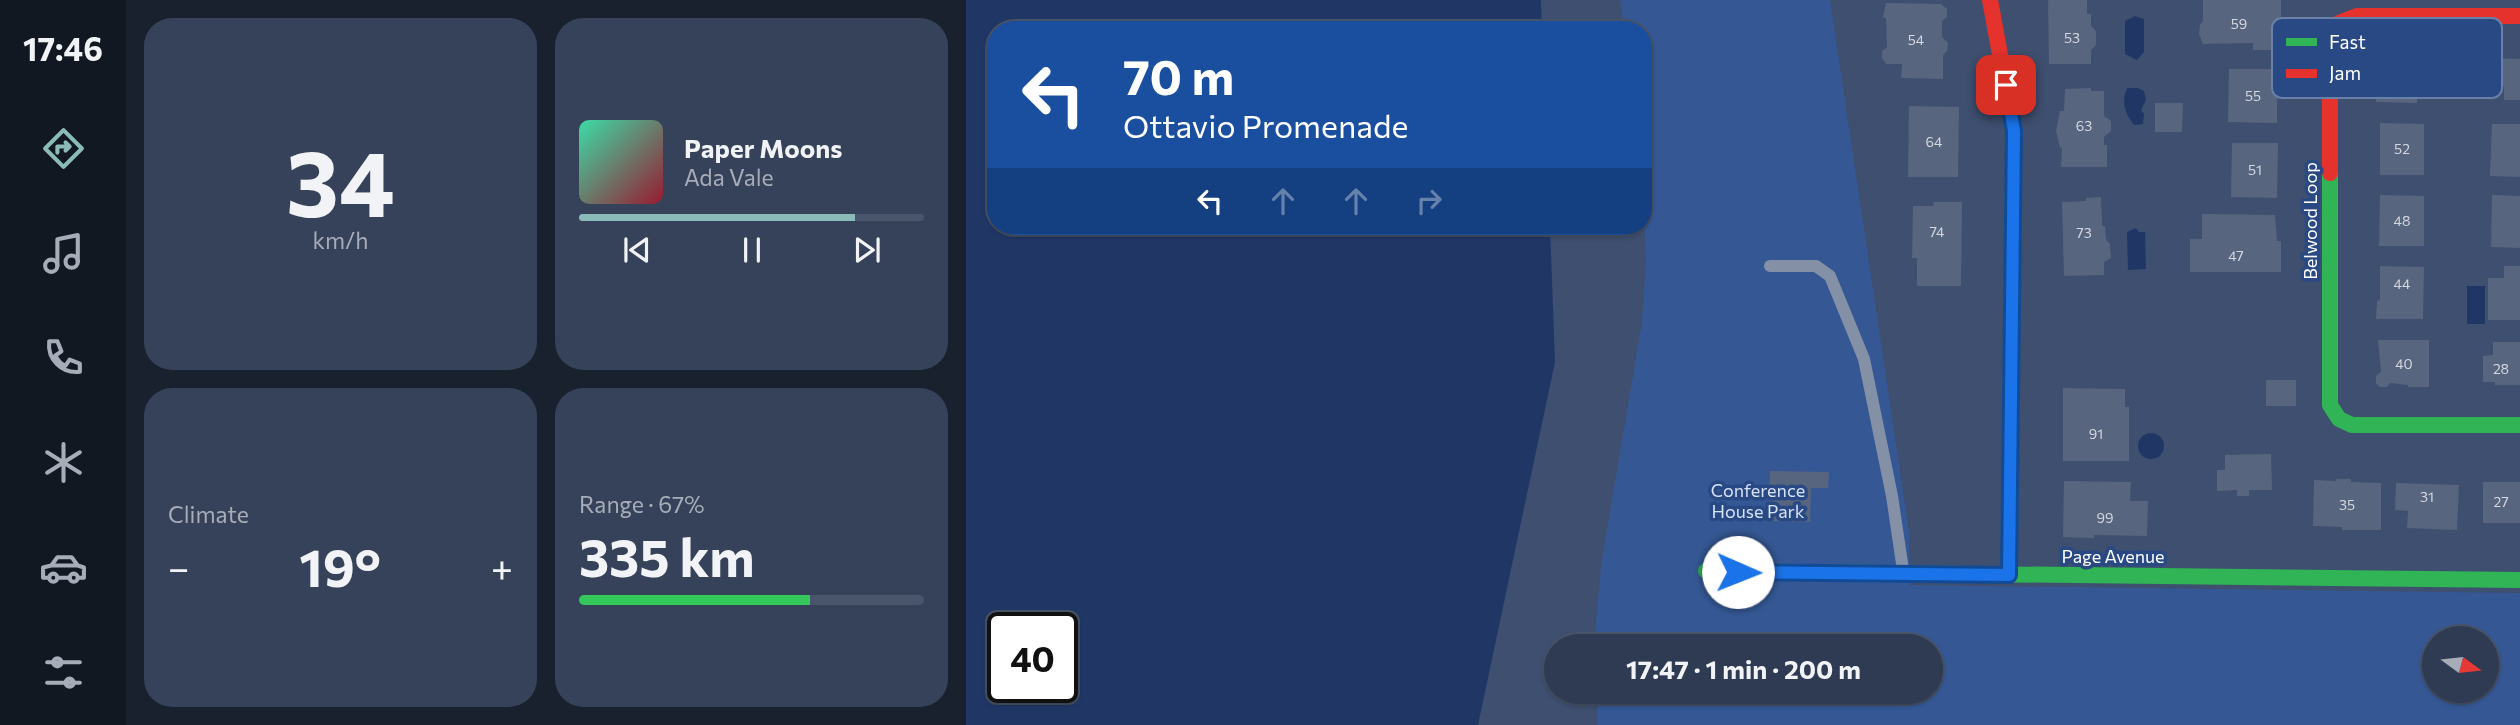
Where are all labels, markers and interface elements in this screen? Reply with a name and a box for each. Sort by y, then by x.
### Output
house number: 59 [2231,15,2247,32]
legend [2272,18,2502,98]
text: 17:46 [23,28,103,68]
house number: 53 [2064,29,2080,46]
text: Fast [2329,30,2366,53]
house number: 54 [1908,31,1925,48]
text: 70 m [1123,45,1234,105]
icon: left [1008,49,1099,140]
pin [1976,55,2036,115]
text: Jam [2329,61,2361,84]
icon: arrive [1987,66,2025,104]
house number: 55 [2245,87,2261,104]
text: Ottavio Promenade [1123,105,1408,145]
house number: 63 [2076,117,2092,134]
icon: directions [39,124,88,173]
text: 34 [286,124,395,236]
text: Paper Moons [684,132,842,163]
house number: 64 [1926,133,1943,150]
house number: 52 [2394,140,2410,157]
house number: 51 [2248,161,2262,178]
street label: Belwood Loop [2299,162,2321,280]
text: Ada Vale [684,163,774,191]
icon: left [1191,182,1229,220]
icon: ahead [1264,182,1302,220]
icon: ahead [1337,182,1375,220]
icon: right [1410,182,1448,220]
house number: 48 [2394,212,2410,229]
house number: 74 [1930,223,1945,240]
house number: 73 [2076,224,2092,241]
text: km/h [313,226,368,254]
icon: music [39,229,88,278]
icon: previous [618,231,656,269]
icon: pause [733,231,771,269]
icon: next [848,231,886,269]
house number: 47 [2228,247,2244,264]
house number: 44 [2394,275,2411,292]
icon: phone [39,333,88,382]
house number: 40 [2395,355,2413,372]
house number: 28 [2493,360,2509,377]
house number: 91 [2089,425,2103,442]
icon: climate [39,438,88,487]
park label: Conference House Park [1711,479,1805,522]
house number: 31 [2420,488,2434,505]
text: Range · 67% [579,490,704,518]
house number: 27 [2493,493,2509,510]
house number: 35 [2339,496,2355,513]
text: Climate [168,500,249,528]
house number: 99 [2097,509,2114,526]
text: 335 km [579,524,755,588]
text: 19° [299,534,381,598]
position arrow [1701,535,1775,609]
icon: car [39,543,88,592]
text: − [168,543,190,590]
text: + [491,543,513,590]
street label: Page Avenue [2061,545,2165,567]
speed limit sign: 40 [987,612,1078,703]
north arrow [2422,626,2499,704]
map controls [2422,626,2499,703]
icon: filters [39,648,88,697]
text: 17:47 · 1 min · 200 m [1626,653,1861,684]

